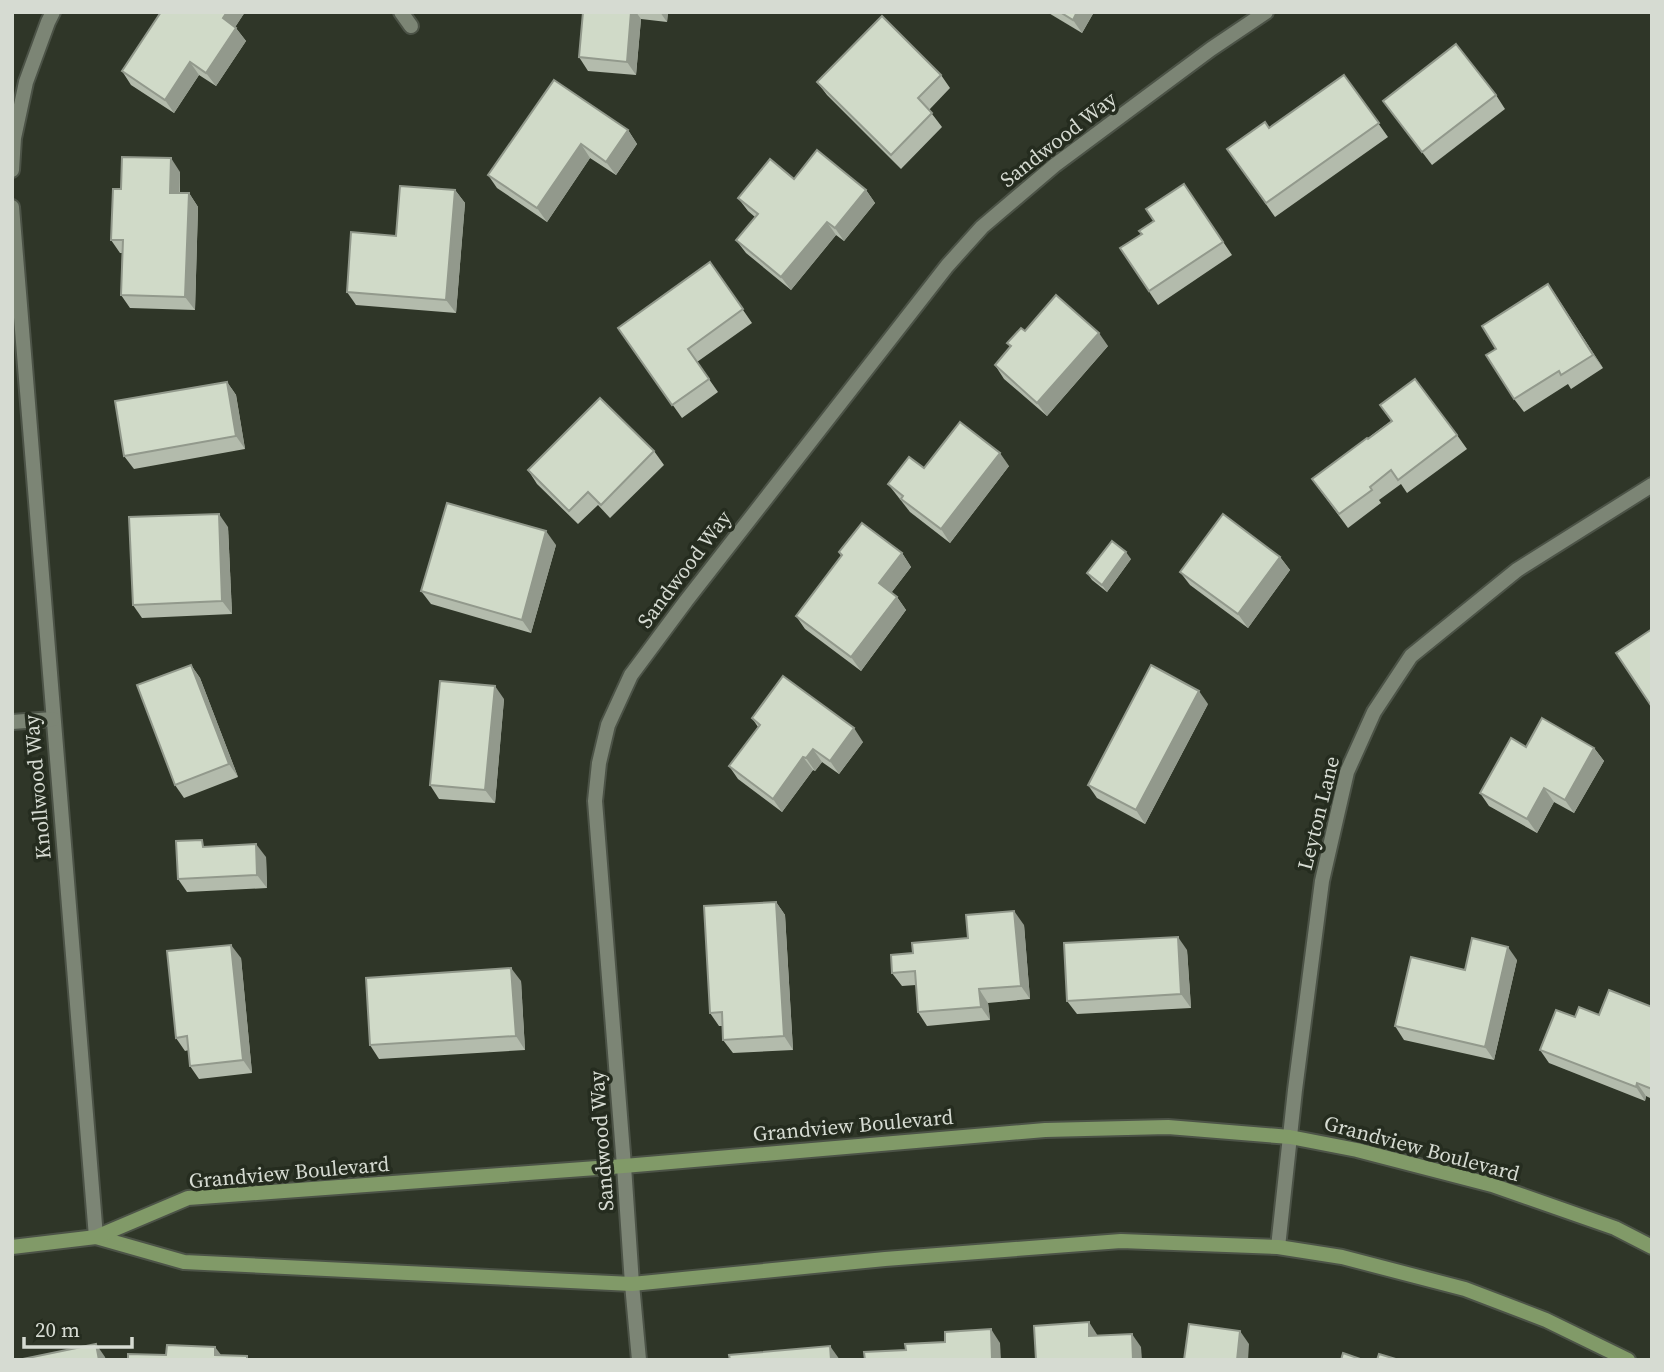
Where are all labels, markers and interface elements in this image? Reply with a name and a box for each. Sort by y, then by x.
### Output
street label: Sandwood Way [994,84,1123,194]
street label: Sandwood Way [630,504,738,634]
street label: Knollwood Way [16,713,58,861]
street label: Leyton Lane [1290,753,1346,873]
street label: Sandwood Way [582,1070,620,1212]
street label: Grandview Boulevard [751,1102,955,1148]
street label: Grandview Boulevard [1321,1108,1523,1188]
street label: Grandview Boulevard [187,1149,391,1195]
scale bar [24,1306,133,1350]
text: 20 m [35,1315,80,1344]

